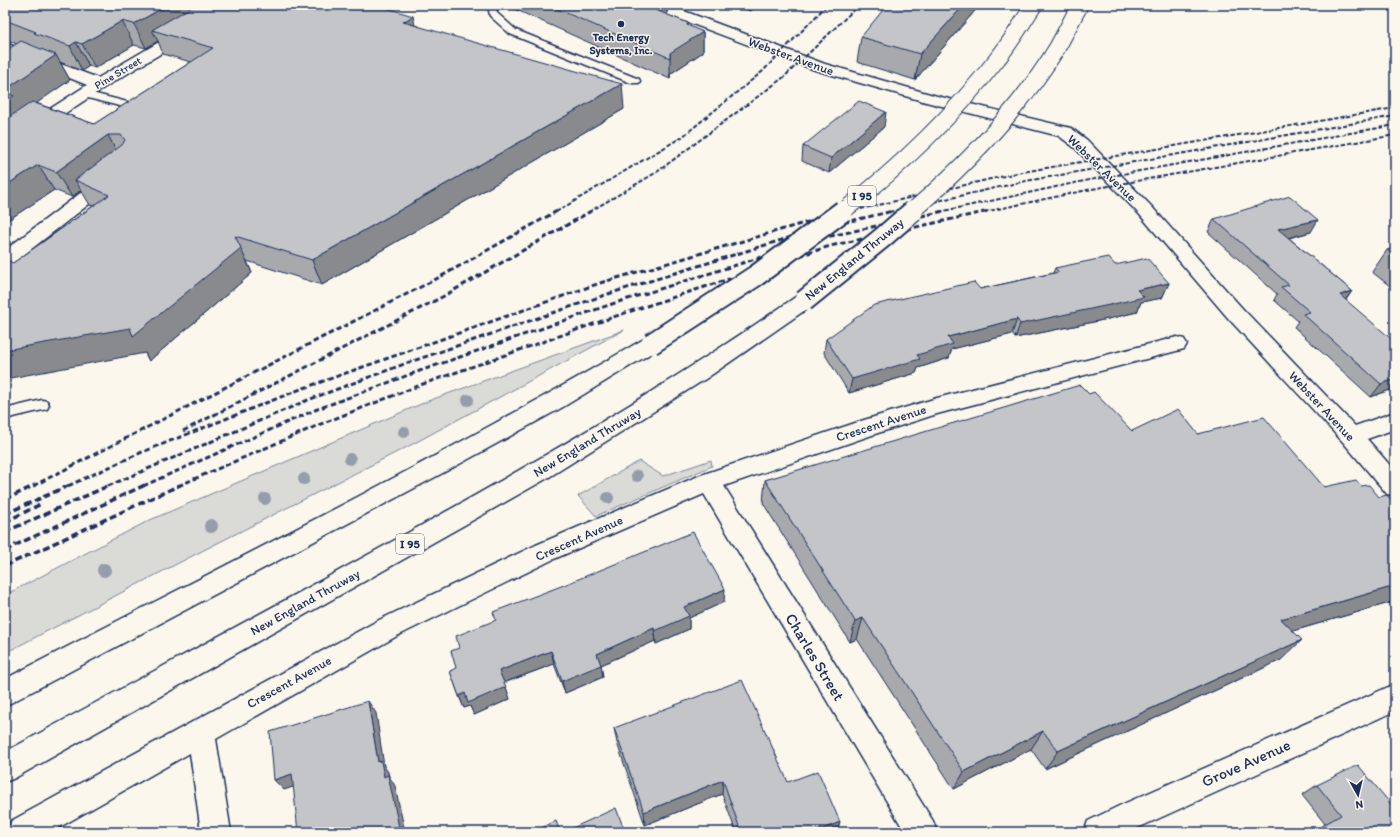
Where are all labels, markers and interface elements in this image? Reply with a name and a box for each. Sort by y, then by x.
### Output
marker: Tech Energy Systems, Inc. [616,19,626,29]
place label: Tech Energy Systems, Inc. [590,31,653,58]
street label: Webster Avenue [746,34,836,78]
street label: Pine Street [92,54,144,92]
street label: Webster Avenue [1064,131,1140,205]
road number: I 95 [848,186,876,206]
street label: New England Thruway [802,215,906,303]
street label: Webster Avenue [1286,368,1358,444]
street label: Crescent Avenue [834,401,928,445]
street label: New England Thruway [531,404,643,480]
street label: Crescent Avenue [533,512,625,564]
road number: I 95 [396,534,424,554]
street label: New England Thruway [248,566,362,638]
street label: Charles Street [781,610,849,704]
street label: Crescent Avenue [244,653,334,711]
street label: Grove Avenue [1199,735,1293,791]
north arrow [1338,775,1378,815]
text: N [1355,797,1364,811]

